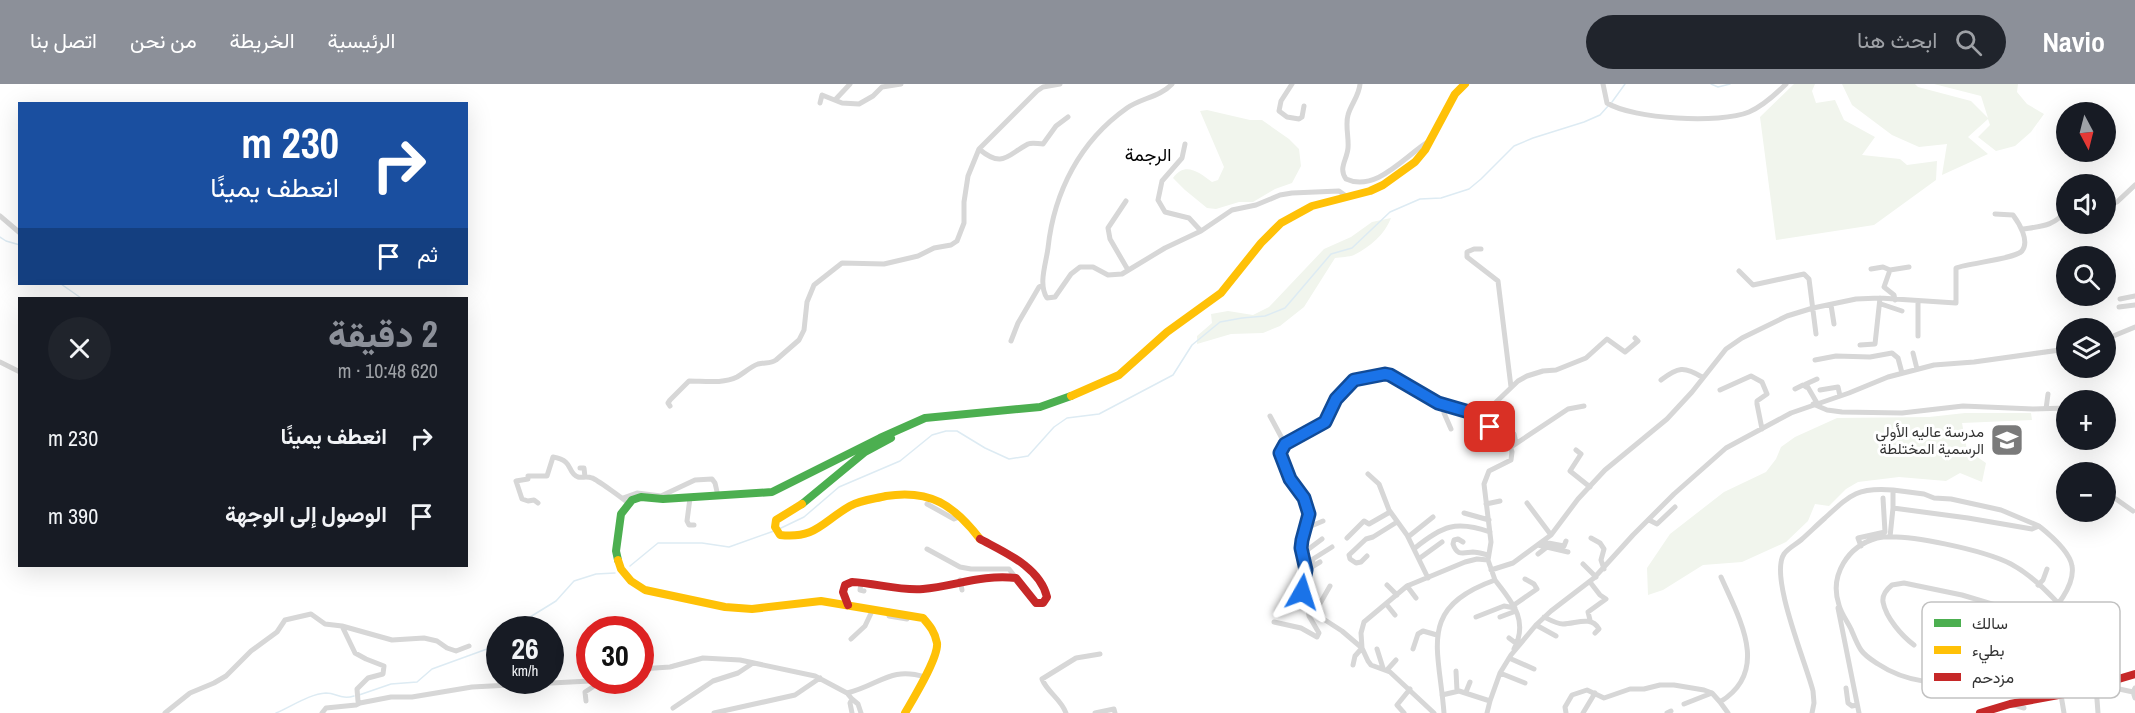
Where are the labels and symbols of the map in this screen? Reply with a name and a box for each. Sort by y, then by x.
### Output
north arrow [2056,102,2116,162]
district label: الرجمة [1125,142,1171,167]
pin [1464,401,1515,452]
place label: مدرسة عاليه الأولى الرسمية المختلطة [1876,421,1984,459]
school or university icon: مدرسة عاليه الأولى الرسمية المختلطة [1989,422,2025,458]
position arrow [1270,560,1334,624]
legend [1922,602,2120,698]
text: سالك [1972,612,2008,634]
speed limit sign: 30 [576,616,654,694]
text: بطيء [1972,639,2004,664]
text: مزدحم [1972,666,2014,688]

